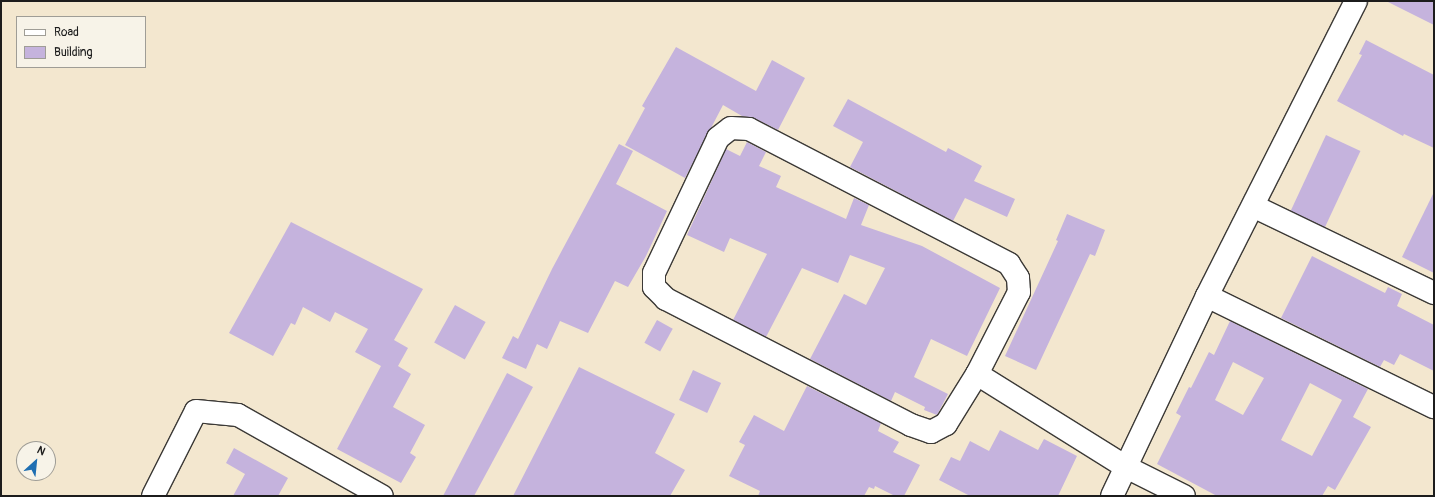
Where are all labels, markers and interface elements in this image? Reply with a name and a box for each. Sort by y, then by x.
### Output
legend [16,16,146,68]
text: Road [54,25,79,40]
text: Building [54,45,93,60]
north arrow [16,441,56,481]
text: N [35,443,47,458]

